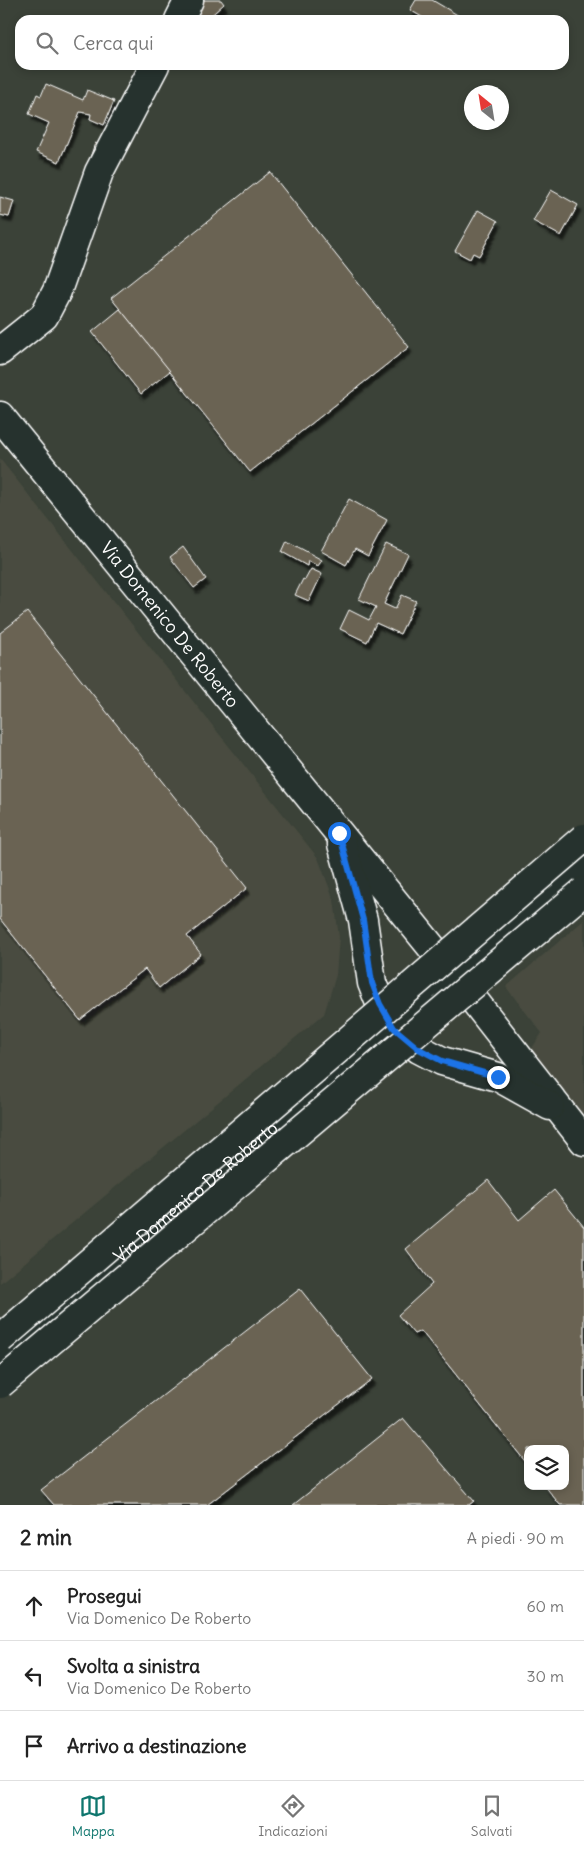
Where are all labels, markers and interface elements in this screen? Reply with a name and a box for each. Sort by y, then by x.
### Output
search box [15,15,569,70]
icon: search [33,29,61,57]
text: Cerca qui [73,31,154,55]
north arrow [464,85,509,130]
street label: Via Domenico De Roberto [96,537,244,712]
route start [328,822,351,845]
route end [487,1066,510,1089]
street label: Via Domenico De Roberto [109,1116,282,1267]
map controls [524,1445,569,1490]
button: layers [524,1445,569,1490]
text: 2 min [20,1524,72,1551]
text: A piedi · 90 m [467,1528,564,1548]
text: Prosegui [67,1584,142,1608]
icon: ahead [20,1592,48,1620]
text: 60 m [526,1596,564,1616]
text: Via Domenico De Roberto [67,1608,251,1628]
text: Svolta a sinistra [67,1654,200,1678]
icon: left [20,1662,48,1690]
text: 30 m [527,1666,564,1686]
text: Via Domenico De Roberto [67,1678,251,1698]
icon: arrive [20,1732,48,1760]
text: Arrivo a destinazione [67,1734,246,1758]
tab: Mappa [72,1792,115,1840]
tab: Indicazioni [258,1792,328,1840]
tab: Salvati [471,1792,512,1840]

